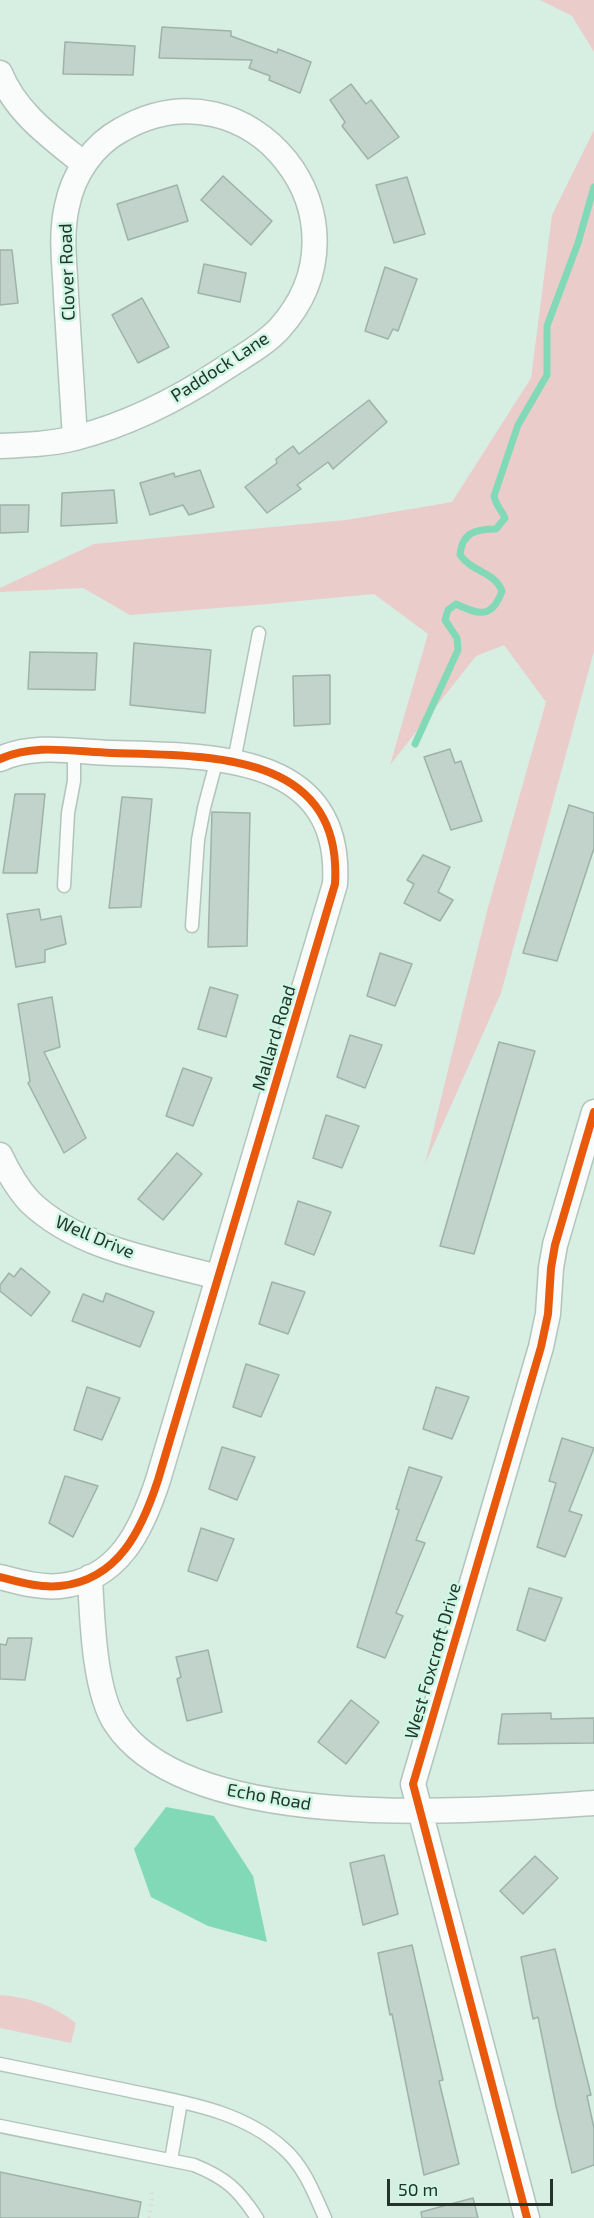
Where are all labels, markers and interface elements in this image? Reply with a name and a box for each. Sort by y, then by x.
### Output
street label: Clover Road [55,223,79,321]
street label: Paddock Lane [167,327,273,407]
street label: Mallard Road [248,983,300,1093]
street label: Well Drive [52,1211,138,1263]
street label: West Foxcroft Drive [400,1580,466,1742]
street label: Echo Road [225,1779,313,1815]
scale bar [390,2167,556,2205]
text: 50 m [398,2178,438,2200]

